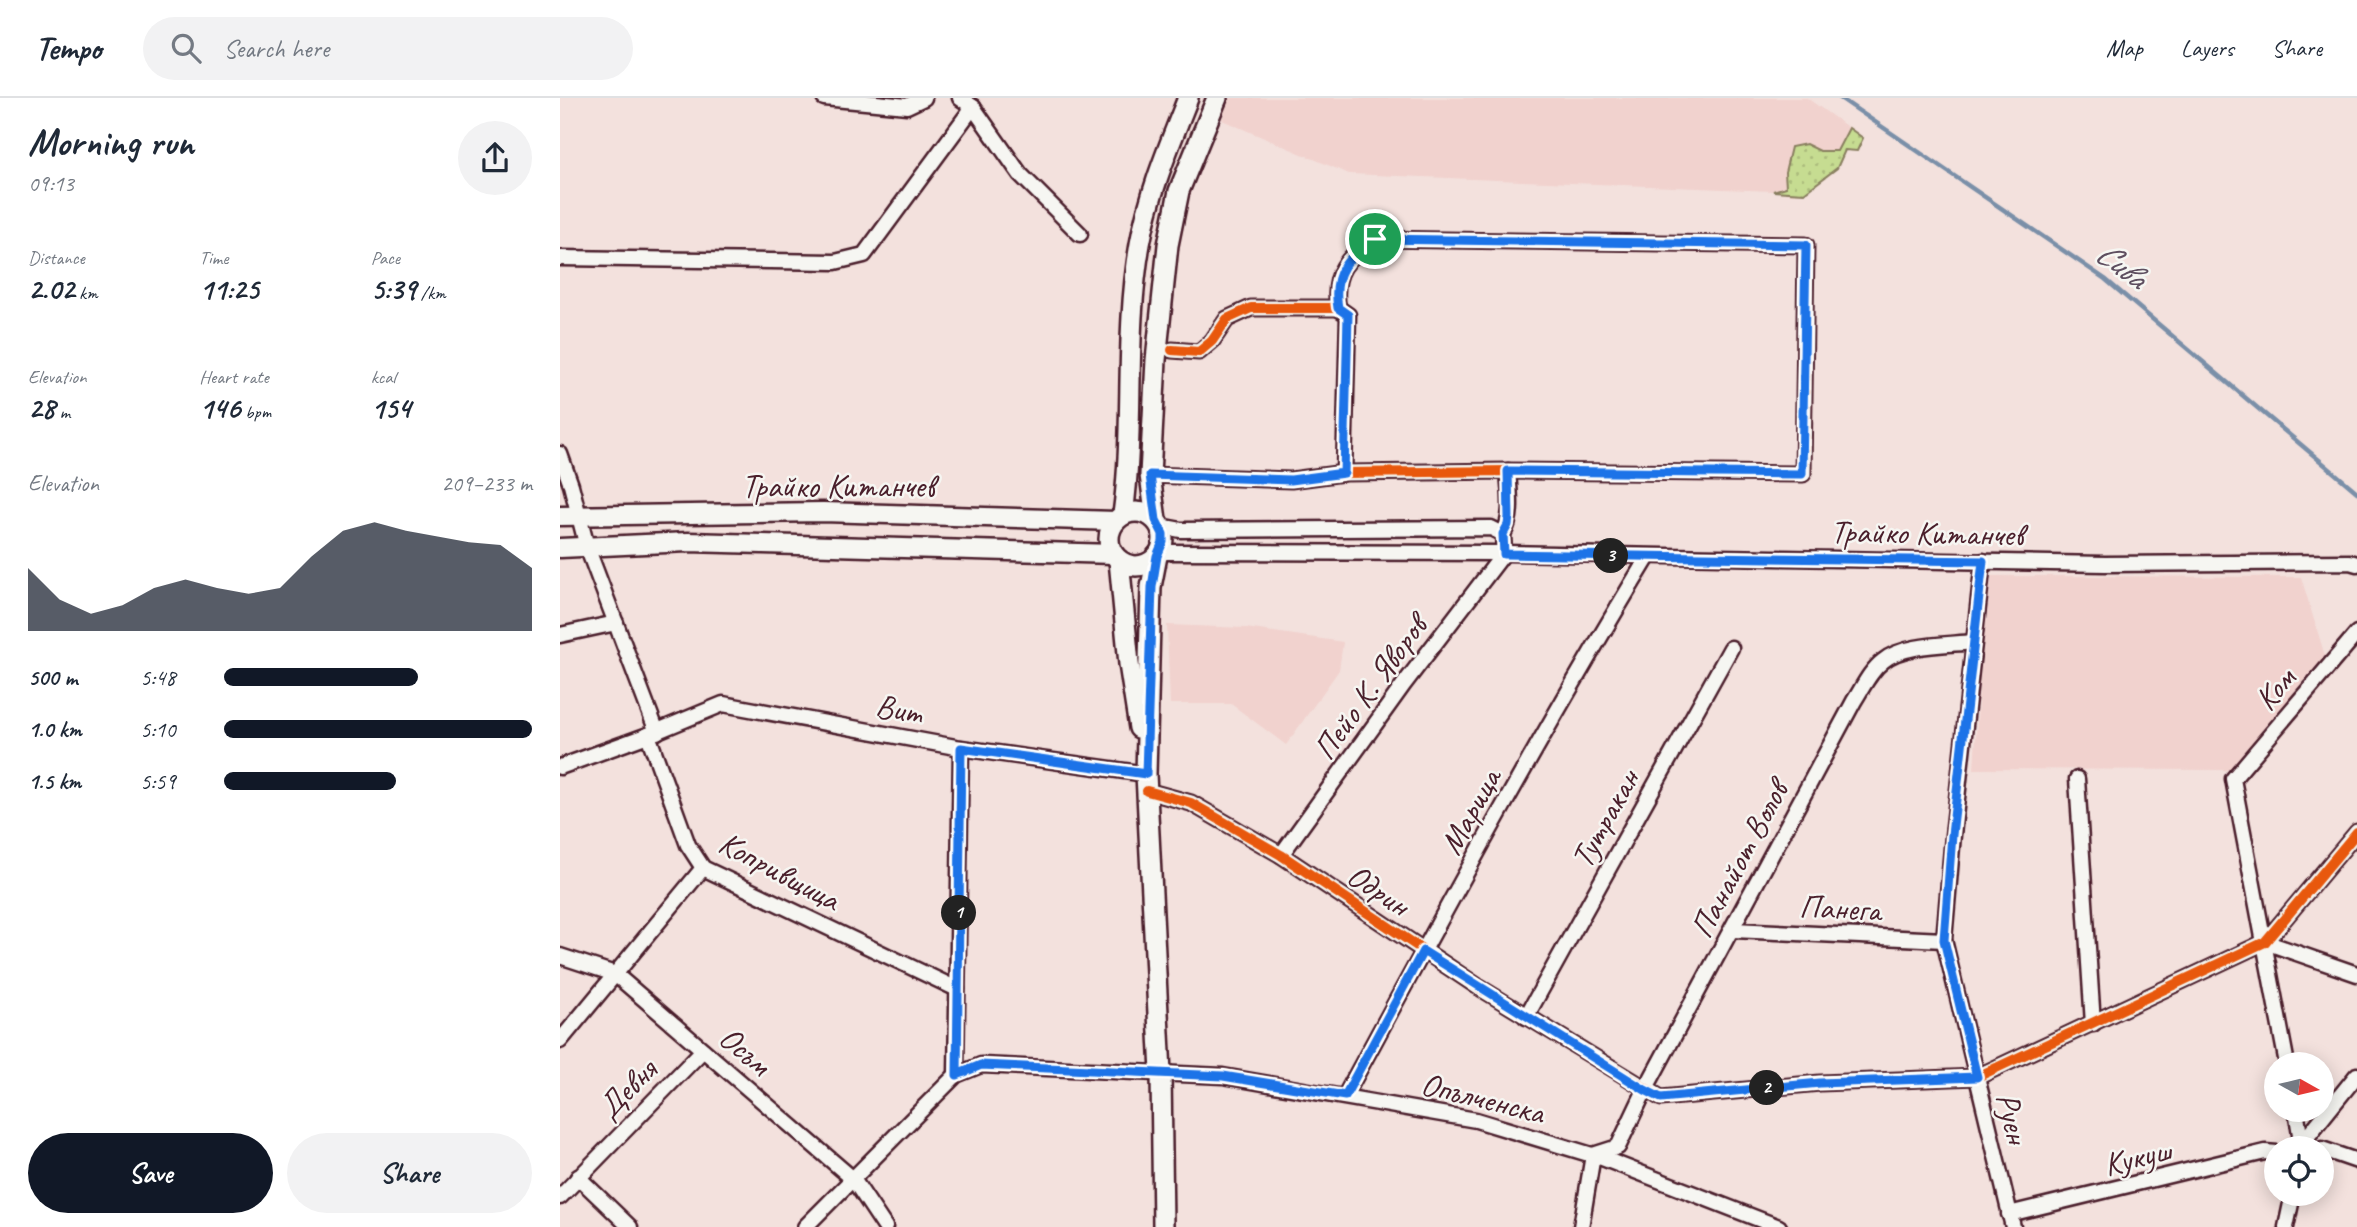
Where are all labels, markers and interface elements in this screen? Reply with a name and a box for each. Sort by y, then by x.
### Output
search box [143,17,633,80]
text: Tempo [35,27,101,69]
icon: search [167,29,205,67]
text: Search here [223,32,329,65]
text: Map [2106,33,2143,63]
text: Layers [2181,33,2234,63]
text: Share [2272,33,2322,63]
text: Morning run [28,119,194,166]
button: share [458,121,532,195]
text: 09:13 [28,169,74,198]
pin [1345,209,1405,269]
icon: arrive [1356,220,1394,258]
water label: Сива [2087,230,2159,300]
text: Distance [28,246,85,270]
text: Time [199,246,228,270]
text: Pace [371,246,400,270]
text: 2.02 [28,270,74,308]
text: 11:25 [199,270,259,308]
text: 5:39 [371,270,416,308]
text: km [74,281,98,305]
text: /km [416,281,446,305]
text: Elevation [28,365,86,389]
text: Heart rate [199,365,269,389]
text: kcal [371,365,396,389]
text: 28 [28,389,55,427]
text: 146 [199,389,240,427]
text: 154 [371,389,411,427]
text: m [55,400,70,424]
text: bpm [240,400,271,424]
street label: Трайко Китанчев [742,465,940,507]
text: Elevation [28,469,99,498]
text: 209–233 m [441,469,532,498]
street label: Трайко Китанчев [1830,510,2029,556]
pin: 3 [1594,538,1628,574]
text: 3 [1606,543,1615,567]
street label: Пейо К. Яворов [1303,603,1440,768]
street label: Ком [2245,657,2306,719]
text: 500 m [28,663,77,692]
text: 5:48 [140,663,176,692]
street label: Вит [873,684,927,734]
text: 1.0 km [28,715,82,744]
text: 5:10 [140,715,176,744]
street label: Марица [1429,759,1512,862]
street label: Тутракан [1561,760,1650,875]
text: 1.5 km [28,767,81,796]
text: 5:59 [140,767,176,796]
street label: Панайот Волов [1680,769,1800,945]
street label: Копривщица [712,822,850,921]
street label: Одрин [1339,854,1420,927]
street label: Панега [1798,885,1884,931]
pin: 1 [942,896,976,930]
text: 1 [954,900,963,924]
street label: Осъм [710,1017,782,1086]
street label: Девня [588,1048,668,1128]
north arrow [2264,1052,2334,1122]
map controls [2264,1052,2334,1206]
street label: Опълченска [1417,1062,1550,1134]
pin: 2 [1750,1070,1784,1105]
text: 2 [1762,1075,1771,1099]
street label: Руен [1987,1089,2040,1150]
street label: Кукуш [2099,1128,2177,1186]
button: Save [28,1133,273,1213]
button: Share [287,1133,532,1213]
button: locate [2264,1136,2334,1206]

